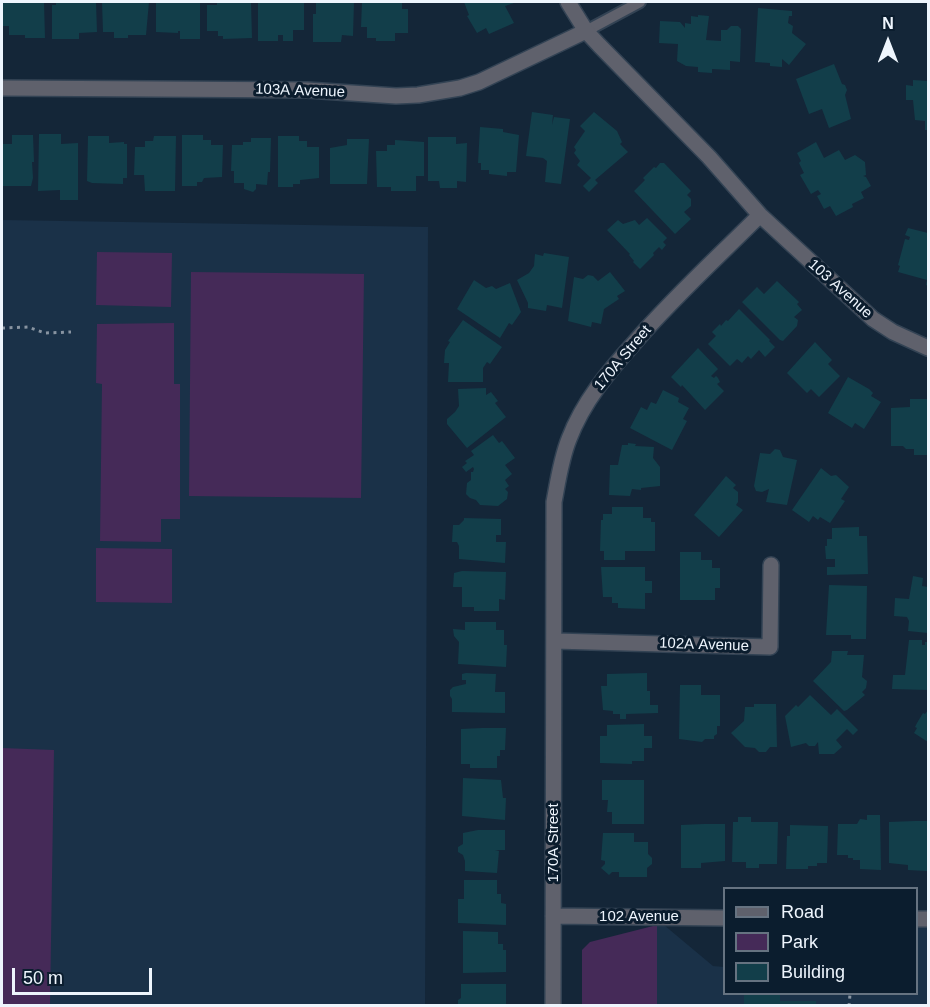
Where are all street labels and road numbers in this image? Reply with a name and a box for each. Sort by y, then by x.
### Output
street label: 103A Avenue [255,80,345,102]
street label: 103 Avenue [804,256,876,322]
street label: 170A Street [591,322,655,394]
street label: 102A Avenue [659,634,749,656]
street label: 170A Street [545,803,563,883]
street label: 102 Avenue [599,908,679,926]

